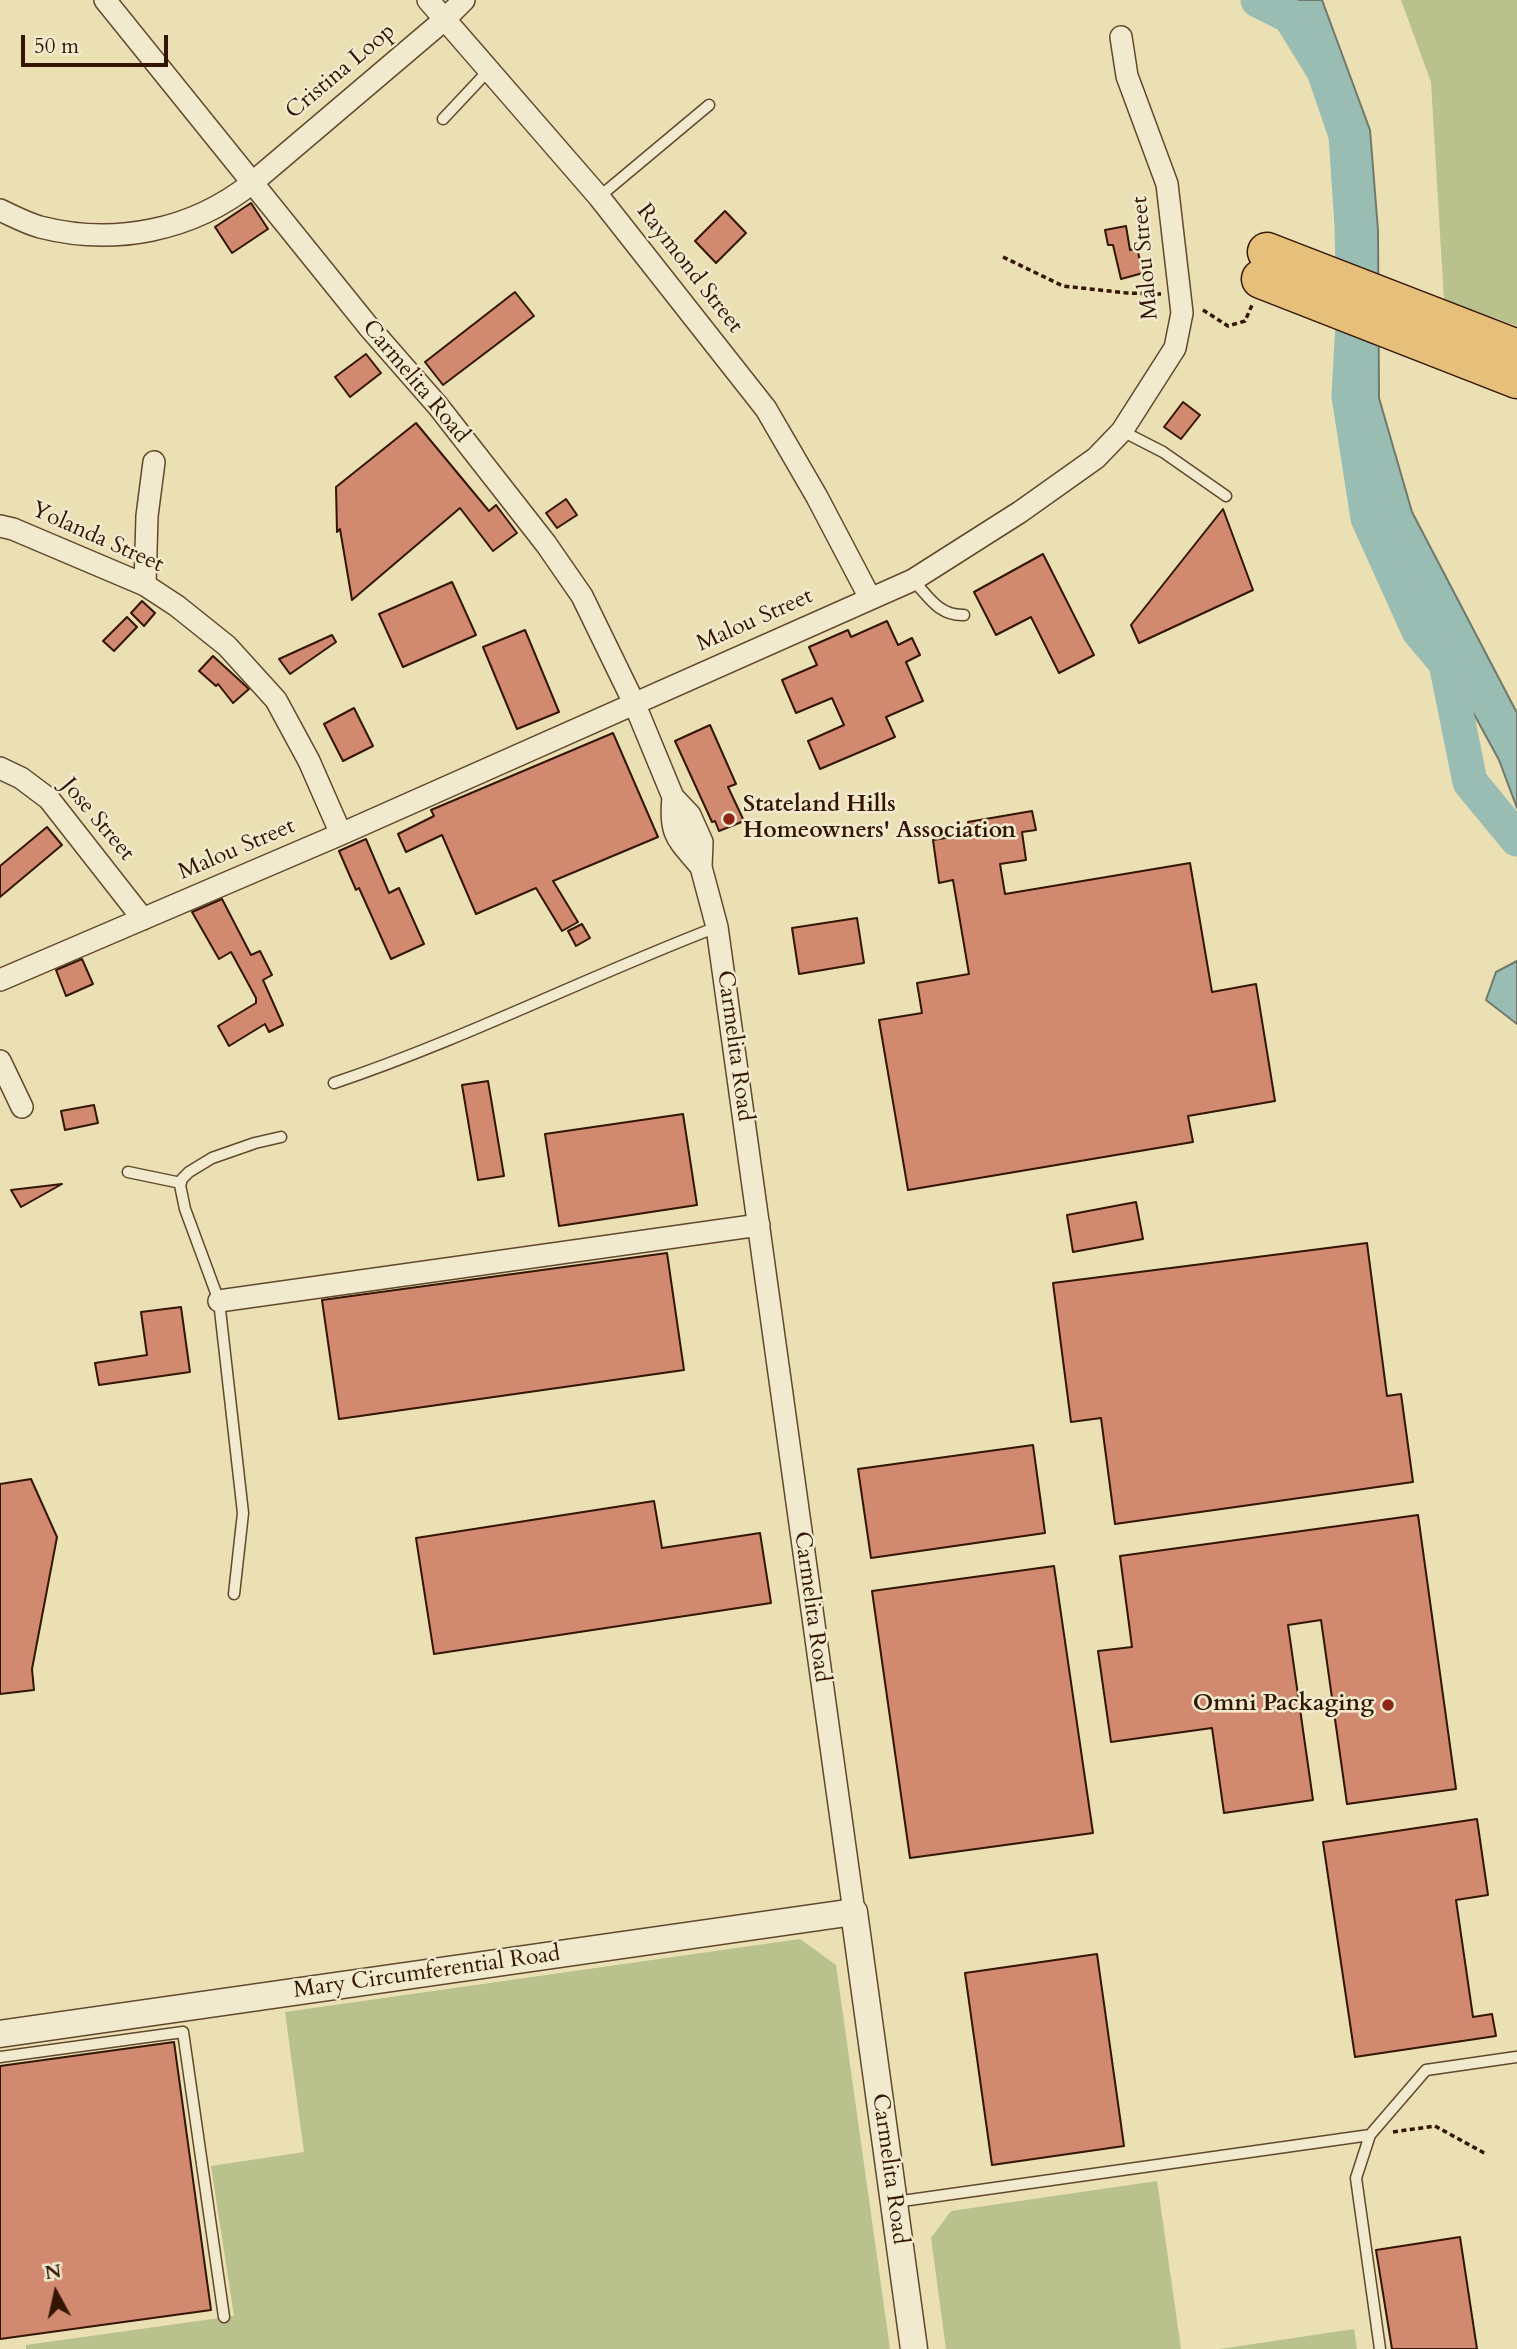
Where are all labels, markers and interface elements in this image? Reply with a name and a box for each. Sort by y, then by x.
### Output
street label: Cristina Loop [281,18,401,126]
scale bar [24,21,172,65]
text: 50 m [34,32,79,61]
street label: Malou Street [1127,195,1165,321]
street label: Raymond Street [630,199,748,339]
street label: Carmelita Road [356,315,474,449]
street label: Yolanda Street [26,496,168,580]
street label: Malou Street [693,583,817,659]
street label: Jose Street [54,773,140,867]
place label: Stateland Hills Homeowners' Association [743,792,1016,846]
marker: Stateland Hills Homeowners' Association [721,811,737,827]
street label: Malou Street [175,813,299,887]
street label: Carmelita Road [710,969,758,1123]
street label: Carmelita Road [787,1530,835,1684]
place label: Omni Packaging [1193,1691,1374,1719]
marker: Omni Packaging [1380,1697,1396,1713]
street label: Mary Circumferential Road [292,1941,562,2005]
street label: Carmelita Road [865,2092,913,2246]
north arrow [21,2258,91,2328]
text: N [43,2258,63,2286]

